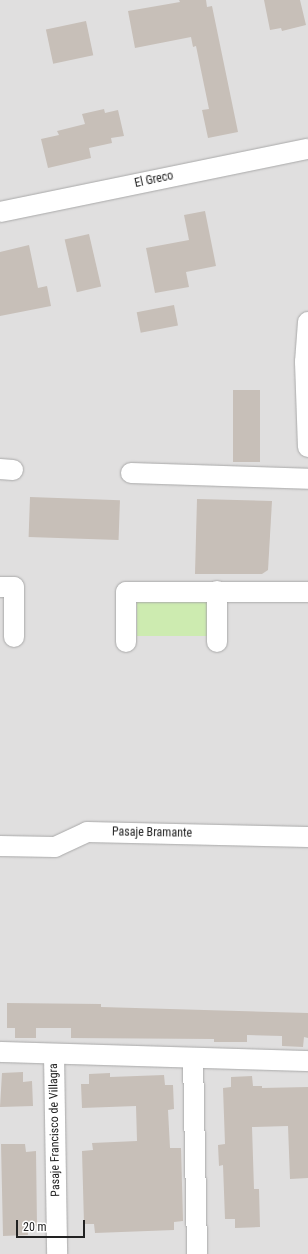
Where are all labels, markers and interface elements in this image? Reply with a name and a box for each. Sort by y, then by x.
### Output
street label: El Greco [133,169,175,191]
street label: Pasaje Bramante [112,825,192,841]
street label: Pasaje Francisco de Villagra [47,1063,63,1197]
scale bar [18,1212,87,1238]
text: 20 m [23,1220,47,1234]

